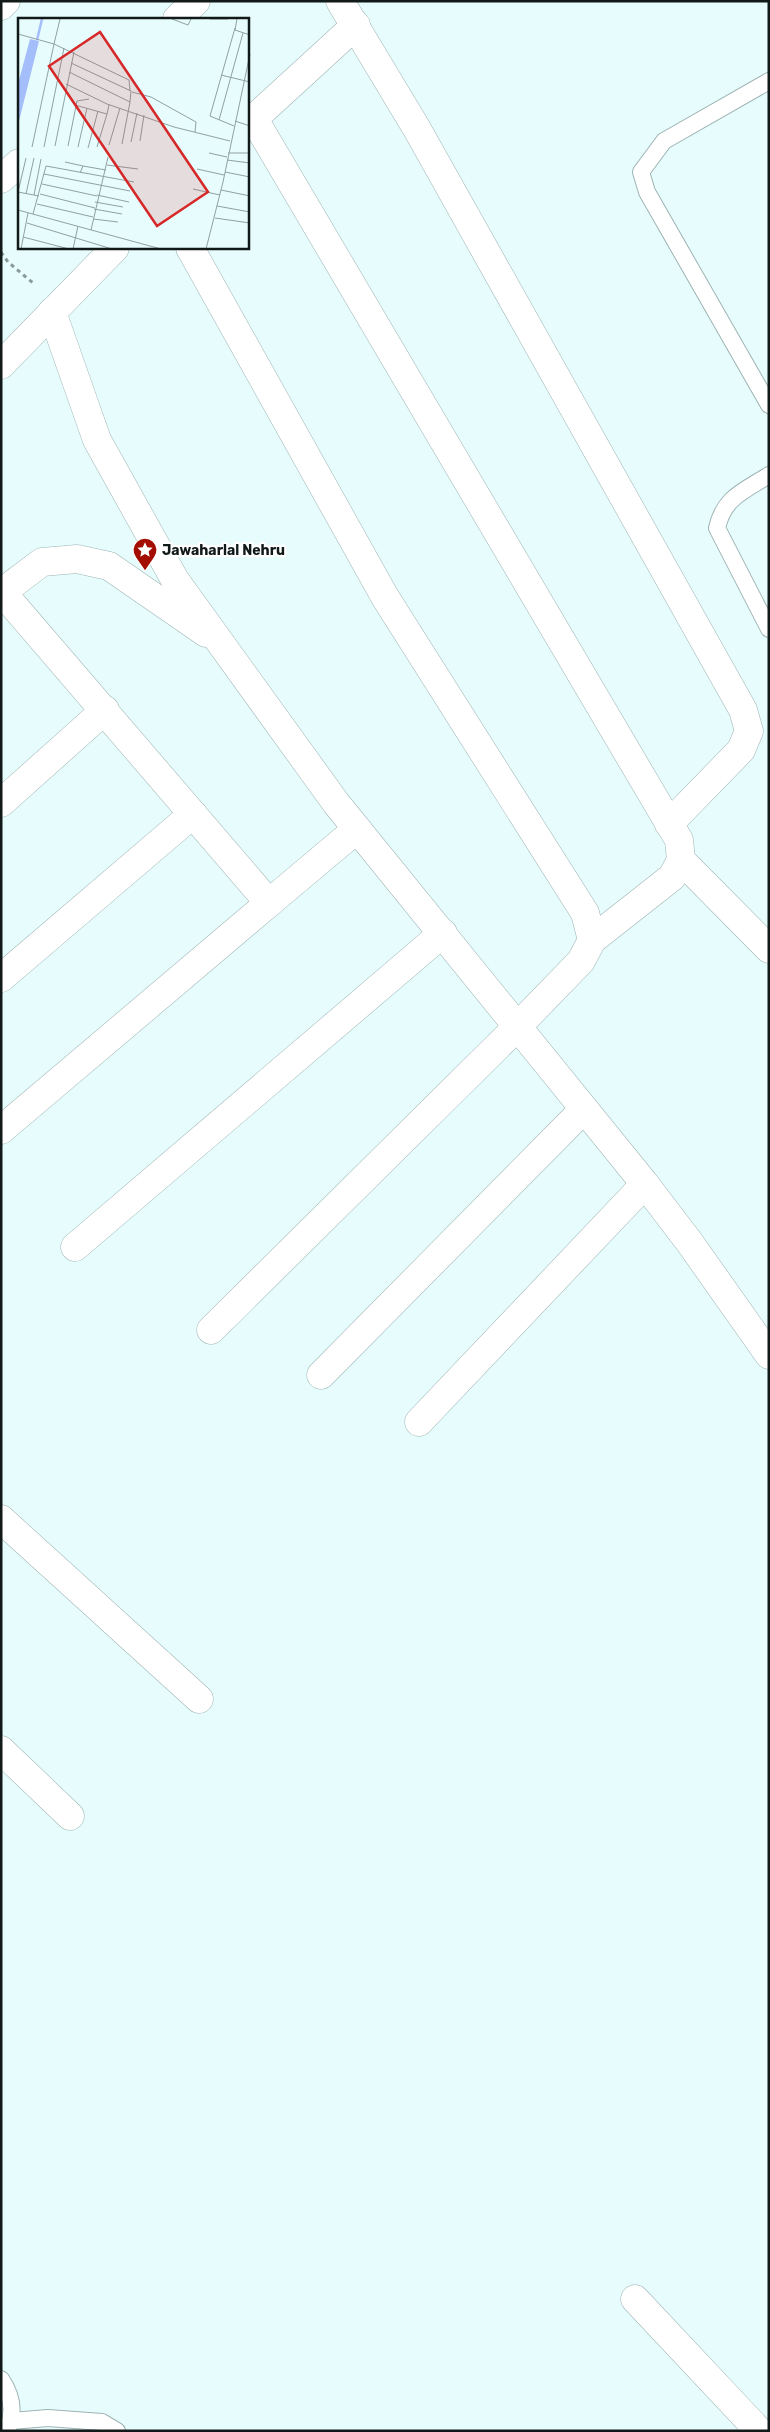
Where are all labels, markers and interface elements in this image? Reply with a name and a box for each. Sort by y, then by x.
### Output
inset map [18,18,249,249]
place icon: Jawaharlal Nehru [132,537,158,571]
place label: Jawaharlal Nehru [162,542,285,559]

